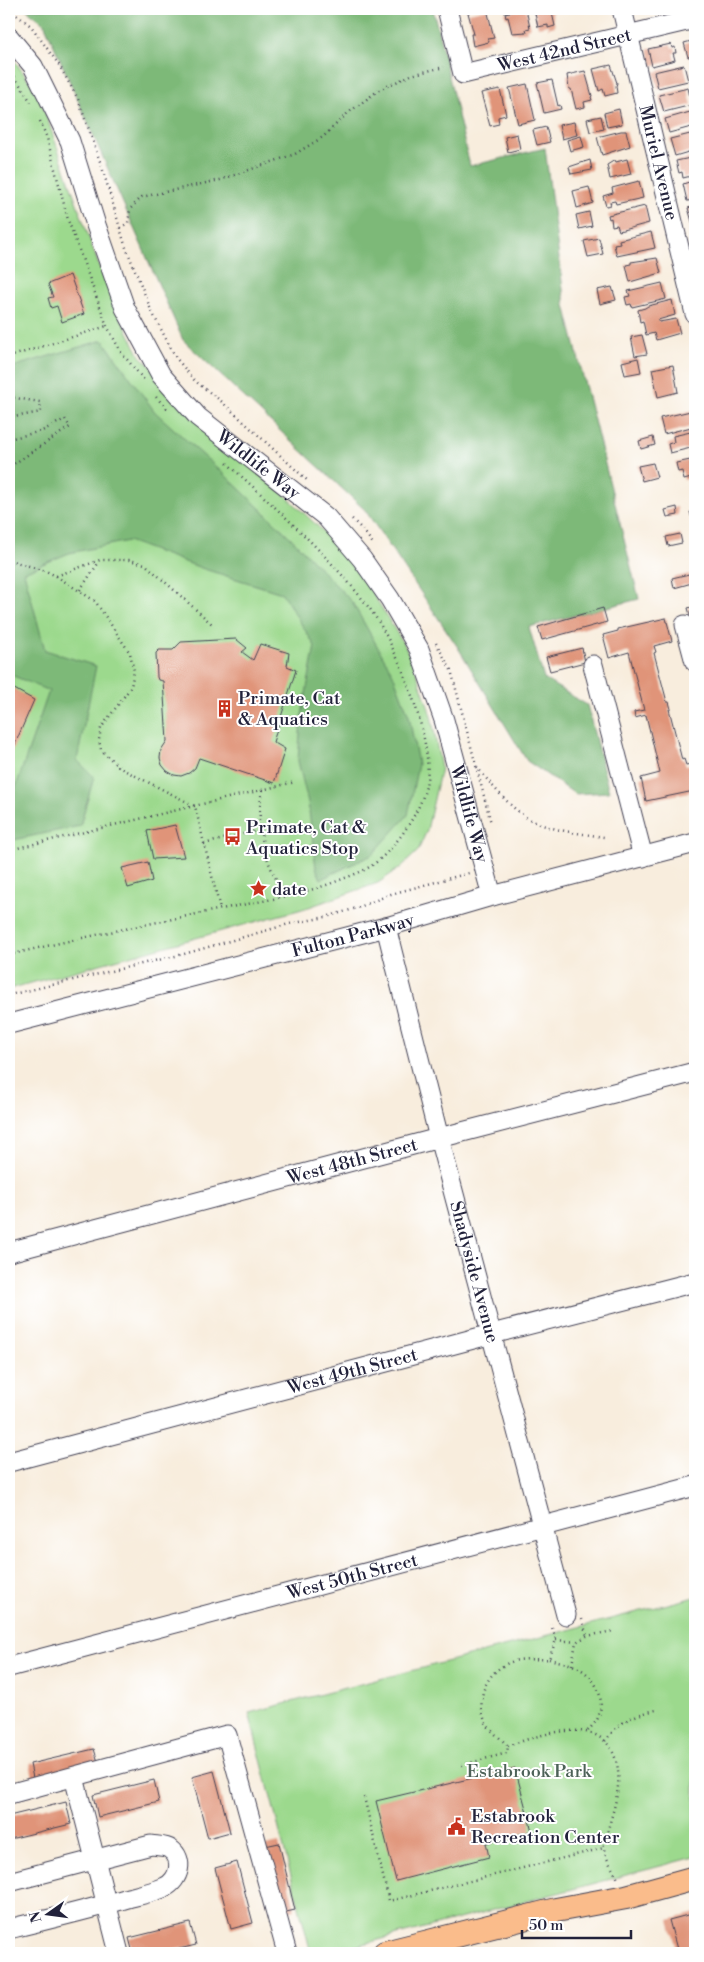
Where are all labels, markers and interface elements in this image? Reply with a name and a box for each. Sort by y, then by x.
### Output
street label: West 42nd Street [494,23,634,78]
street label: Muriel Avenue [633,103,683,223]
street label: Wildlife Way [211,424,305,505]
place label: Primate, Cat & Aquatics [238,687,341,731]
building icon: Primate, Cat & Aquatics [214,698,234,718]
street label: Wildlife Way [445,761,493,866]
place label: Primate, Cat & Aquatics Stop [245,816,367,860]
bus stop icon: Primate, Cat & Aquatics Stop [222,827,242,847]
place label: date [272,878,307,901]
place icon: date [248,879,268,899]
street label: Fulton Parkway [289,908,417,963]
street label: West 48th Street [284,1133,421,1190]
street label: Shadyside Avenue [444,1199,504,1345]
street label: West 49th Street [284,1343,421,1400]
street label: West 50th Street [284,1549,421,1605]
park label: Estabrook Park [467,1760,593,1783]
place label: Estabrook Recreation Center [471,1805,620,1849]
public building icon: Estabrook Recreation Center [447,1816,467,1836]
north arrow [22,1890,72,1940]
scale bar [522,1907,630,1939]
text: N [26,1909,46,1924]
text: 50 m [529,1916,563,1935]

